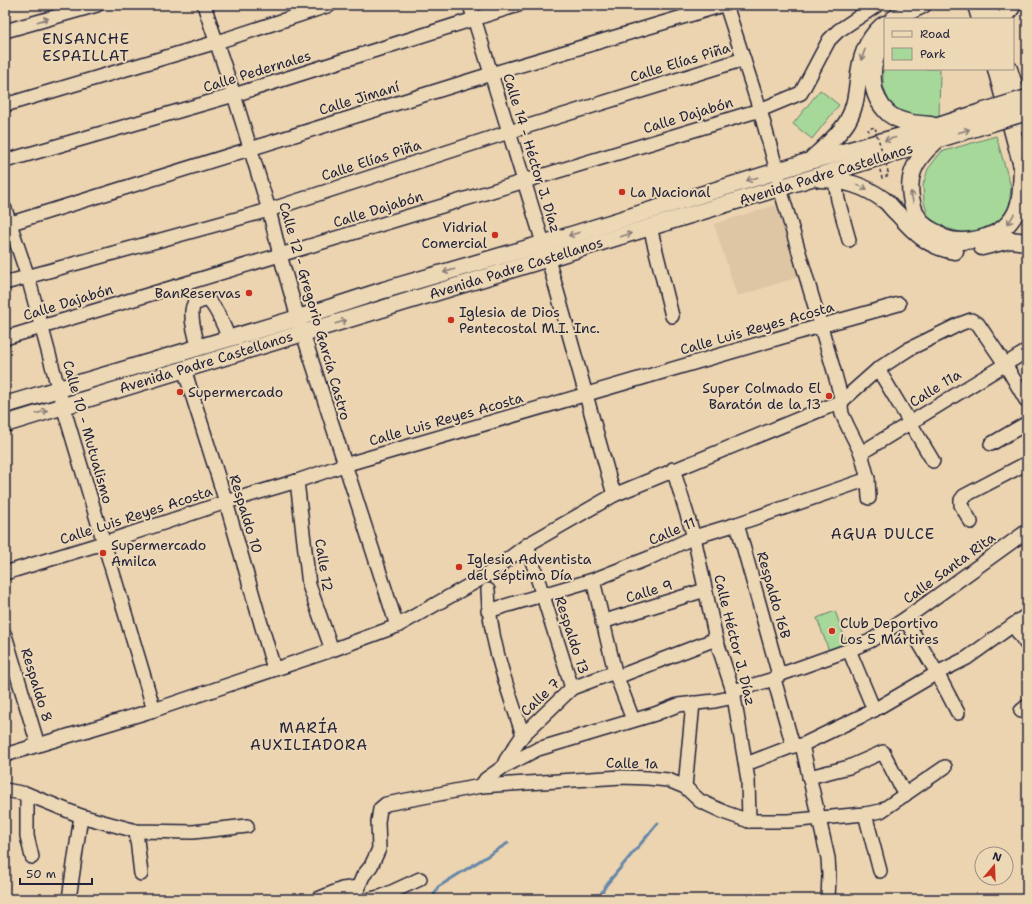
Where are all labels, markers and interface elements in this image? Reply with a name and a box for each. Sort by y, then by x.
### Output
one-way arrow [36,16,49,23]
legend [884,18,1014,70]
text: Road [920,26,951,42]
district label: ENSANCHE ESPAILLAT [42,29,130,66]
street label: Calle Elías Piña [628,38,733,86]
street label: Calle Pedernales [201,46,313,96]
text: Park [920,46,946,62]
one-way arrow [859,48,867,60]
street label: Calle 14 - Héctor J. Díaz [499,71,565,235]
street label: Calle Jimaní [317,77,401,119]
street label: Calle Dajabón [641,93,736,137]
one-way arrow [958,127,971,134]
street label: Calle Elías Piña [319,135,423,185]
one-way arrow [884,136,897,143]
street label: Avenida Padre Castellanos [737,139,915,209]
one-way arrow [745,176,758,183]
place label: La Nacional [630,183,711,201]
one-way arrow [856,184,868,191]
street label: Calle Dajabón [331,187,426,231]
marker: La Nacional [617,187,627,197]
one-way arrow [908,191,916,204]
street label: Calle 12 - Gregorio García Castro [275,200,355,422]
one-way arrow [1007,213,1016,224]
place label: Vidrial Comercial [422,218,488,252]
marker: Vidrial Comercial [490,230,500,240]
one-way arrow [568,231,581,238]
one-way arrow [619,231,632,238]
street label: Avenida Padre Castellanos [427,233,605,303]
one-way arrow [443,268,456,275]
street label: Calle Dajabón [21,280,116,324]
place label: BanReservas [155,284,241,302]
marker: BanReservas [244,288,254,298]
street label: Calle Luis Reyes Acosta [678,297,836,359]
place label: Iglesia de Dios Pentecostal M.I. Inc. [459,303,600,337]
marker: Iglesia de Dios Pentecostal M.I. Inc. [446,315,456,325]
one-way arrow [334,318,347,325]
street label: Avenida Padre Castellanos [117,327,295,397]
street label: Calle 10 - Mutualismo [59,358,117,506]
street label: Calle 11a [906,365,964,411]
place label: Super Colmado El Baratón de la 13 [702,379,822,413]
place label: Supermercado [188,383,283,401]
marker: Supermercado [175,387,185,397]
street label: Calle Luis Reyes Acosta [367,388,525,450]
marker: Super Colmado El Baratón de la 13 [824,391,834,401]
one-way arrow [36,408,49,415]
street label: Respaldo 10 [225,472,267,556]
street label: Calle Luis Reyes Acosta [57,482,215,548]
street label: Calle 11 [646,513,698,549]
district label: AGUA DULCE [831,524,935,544]
street label: Calle Santa Rita [899,528,999,608]
place label: Supermercado Amilca [111,536,206,570]
street label: Calle 12 [311,537,337,593]
marker: Supermercado Amilca [98,548,108,558]
street label: Respaldo 16B [753,549,795,641]
place label: Iglesia Adventista del Séptimo Día [467,550,592,584]
marker: Iglesia Adventista del Séptimo Día [454,562,464,572]
street label: Calle Héctor J. Díaz [710,573,760,707]
street label: Calle 9 [623,575,675,607]
street label: Respaldo 13 [551,594,593,676]
place label: Club Deportivo Los 5 Mártires [840,614,939,648]
marker: Club Deportivo Los 5 Mártires [827,626,837,636]
street label: Respaldo 8 [17,646,57,724]
street label: Calle 7 [516,674,564,720]
district label: MARÍA AUXILIADORA [250,717,368,755]
street label: Calle 1a [606,754,658,772]
north arrow [974,846,1014,886]
text: N [991,849,1004,866]
scale bar [20,860,92,886]
text: 50 m [26,866,56,882]

